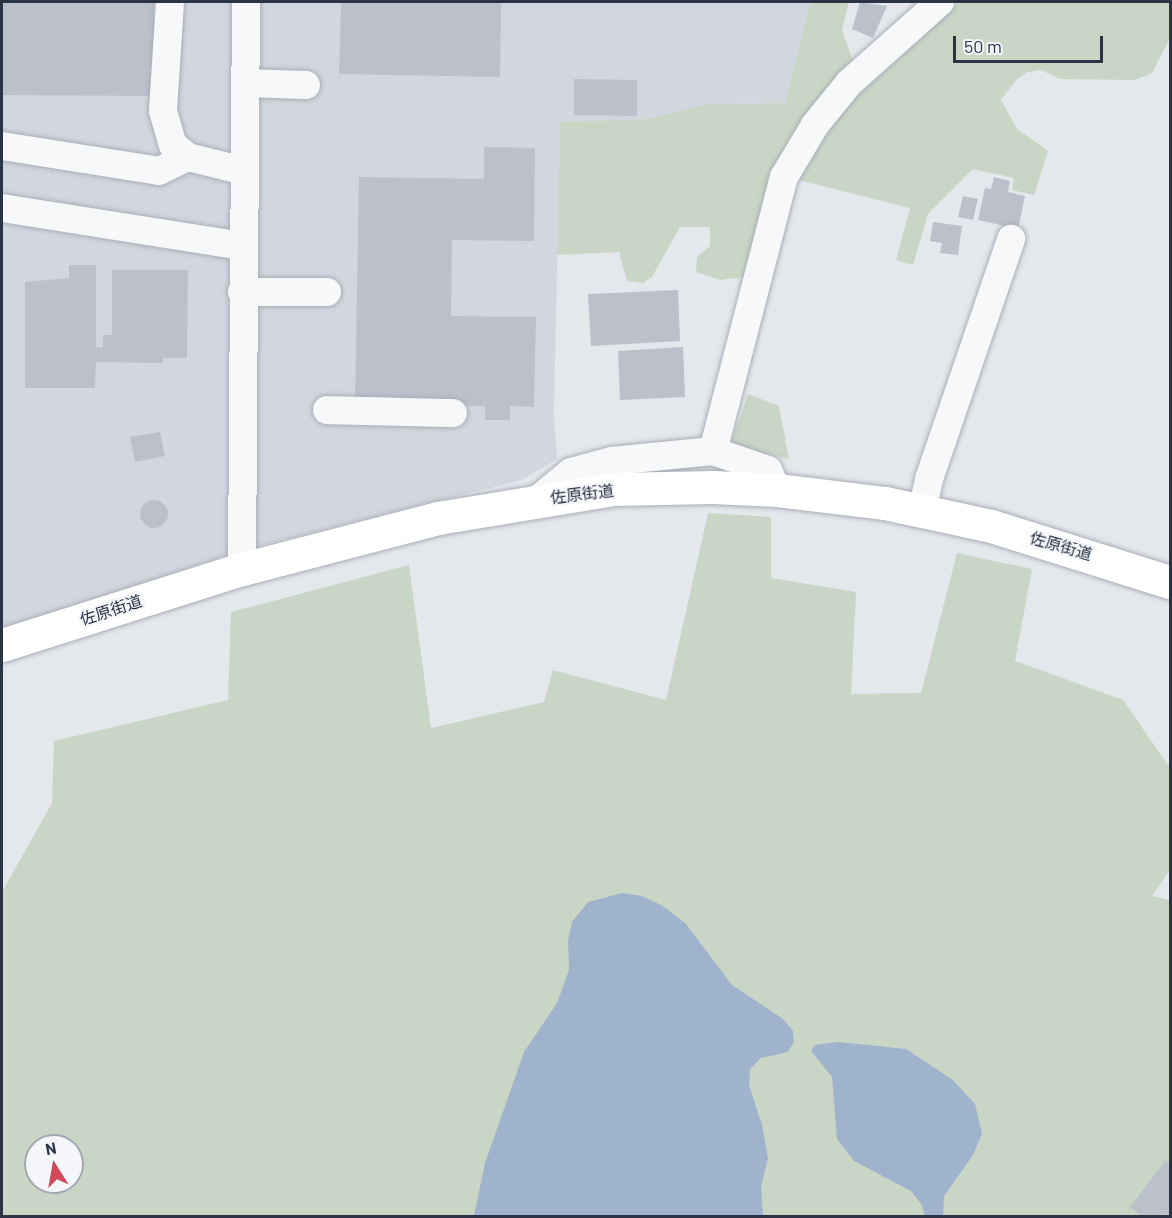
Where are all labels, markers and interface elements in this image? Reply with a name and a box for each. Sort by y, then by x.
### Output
scale bar [956,24,1106,62]
text: 50 m [964,35,1002,57]
street label: 佐原街道 [549,481,615,507]
street label: 佐原街道 [1028,528,1094,564]
street label: 佐原街道 [78,591,144,629]
north arrow [24,1134,84,1194]
text: N [44,1137,58,1158]

